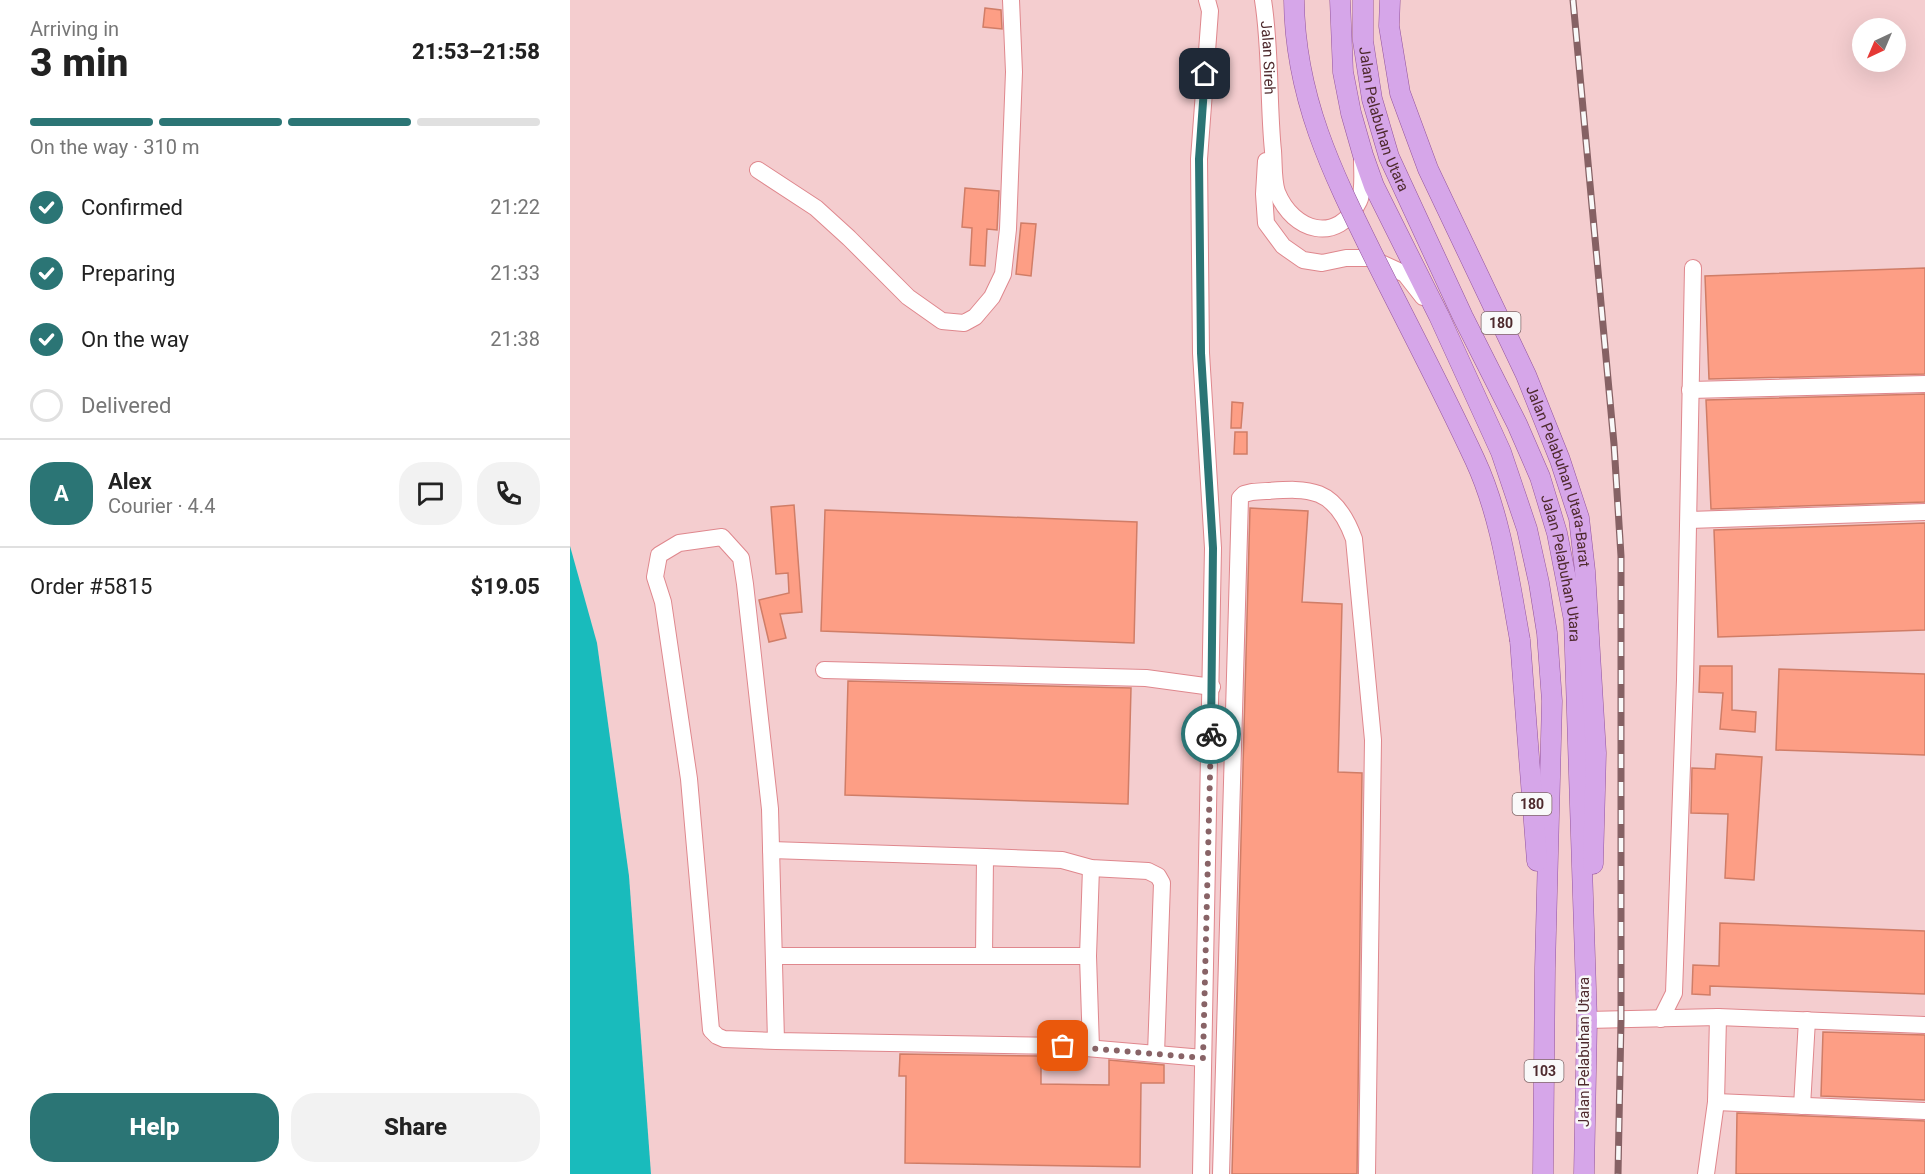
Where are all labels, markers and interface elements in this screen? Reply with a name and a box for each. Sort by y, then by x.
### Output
text: Arriving in [30,17,119,41]
north arrow [1852,18,1906,72]
map controls [1852,18,1906,72]
street label: Jalan Sireh [1257,20,1279,95]
text: 21:53–21:58 [412,39,540,64]
text: 3 min [30,40,128,86]
street label: Jalan Pelabuhan Utara [1355,45,1413,194]
pin [1179,48,1230,99]
icon: home [1188,57,1221,90]
text: On the way · 310 m [30,135,199,159]
icon: check [30,191,63,224]
text: Confirmed [81,195,183,220]
text: 21:22 [490,195,540,219]
icon: check [30,257,63,290]
text: Preparing [81,261,175,286]
text: 21:33 [490,261,540,285]
road number: 180 [1482,312,1520,334]
icon: check [30,323,63,356]
text: On the way [81,327,189,352]
text: 21:38 [490,327,540,351]
street label: Jalan Pelabuhan Utara-Barat [1522,382,1592,570]
text: Delivered [81,393,171,418]
button: chat [399,462,462,525]
button: phone [477,462,540,525]
text: Alex [108,469,152,494]
text: A [54,481,69,506]
street label: Jalan Pelabuhan Utara [1536,493,1582,643]
text: Courier · 4.4 [108,494,215,518]
text: Order #5815 [30,574,152,599]
text: $19.05 [471,574,540,599]
courier [1181,704,1241,764]
icon: bike [1195,718,1228,751]
road number: 180 [1512,793,1552,815]
street label: Jalan Pelabuhan Utara [1575,977,1593,1127]
pin [1037,1020,1088,1071]
icon: bag [1046,1029,1079,1062]
road number: 103 [1524,1060,1564,1082]
button: Help [30,1093,279,1162]
button: Share [291,1093,540,1162]

